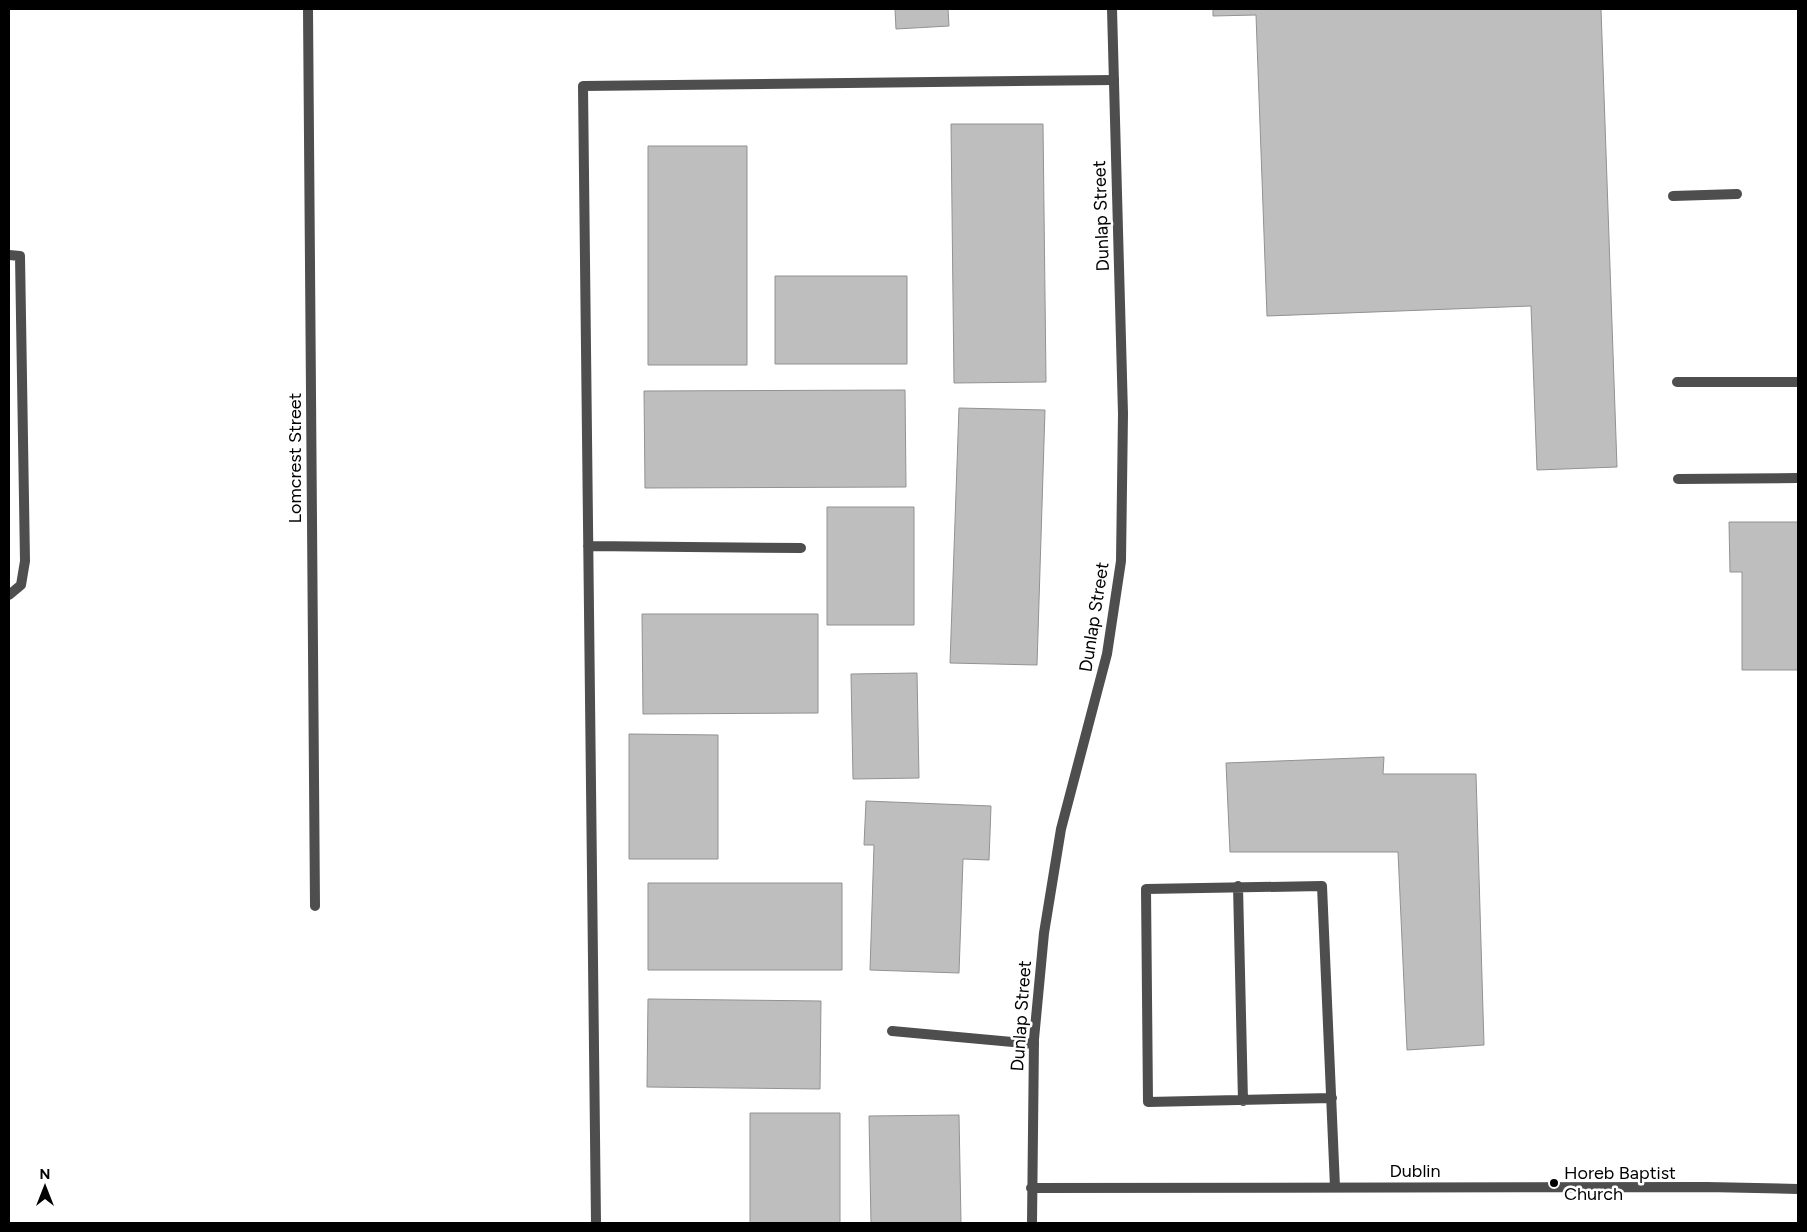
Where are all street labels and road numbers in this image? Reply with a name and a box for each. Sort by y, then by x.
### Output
street label: Dunlap Street [1088,160,1114,272]
street label: Lomcrest Street [284,392,306,523]
street label: Dunlap Street [1074,560,1114,674]
street label: Dunlap Street [1006,960,1036,1072]
street label: Dublin [1389,1160,1441,1182]

